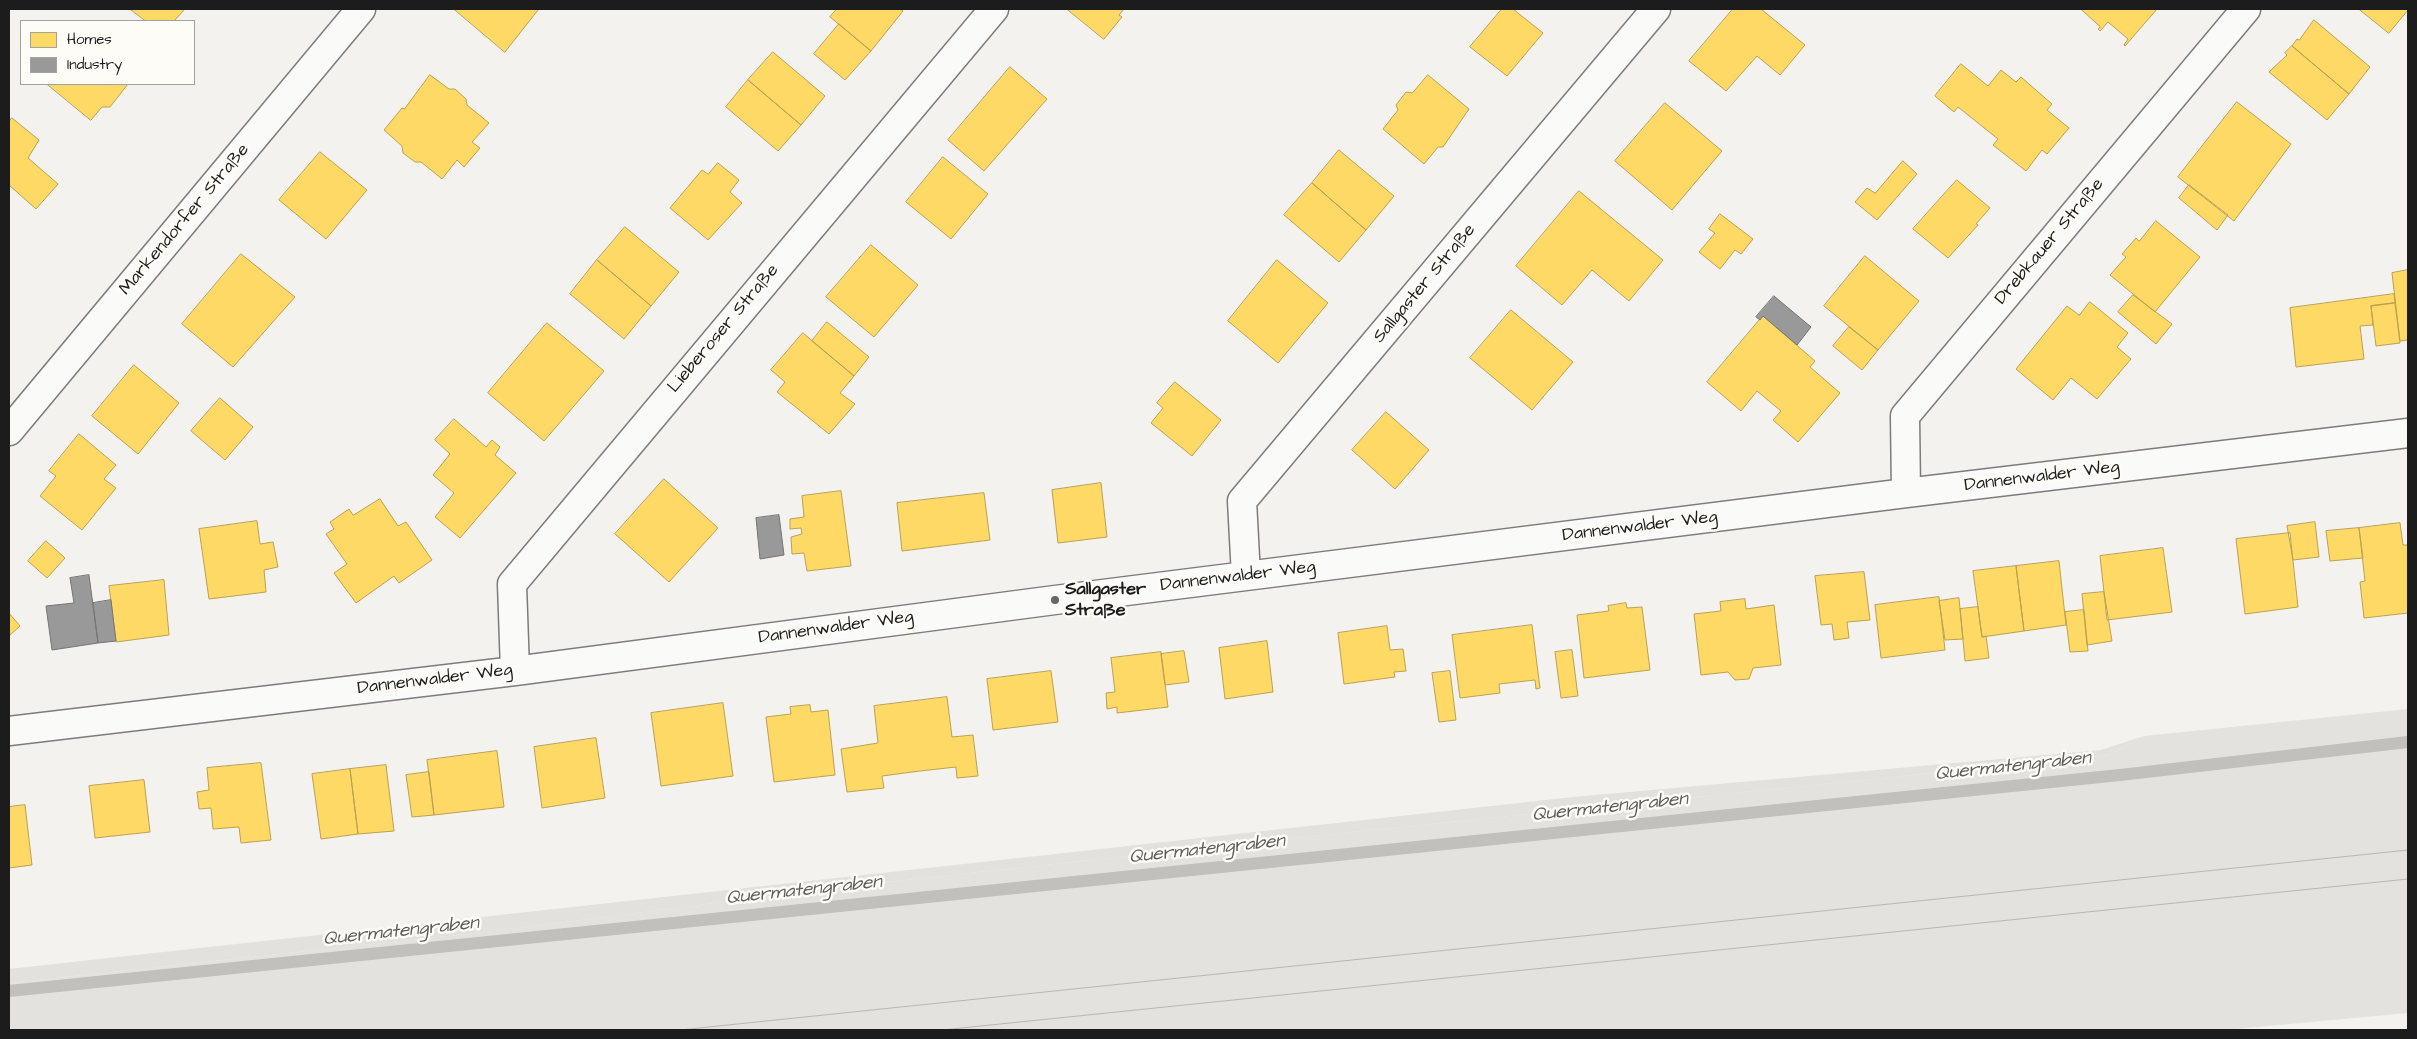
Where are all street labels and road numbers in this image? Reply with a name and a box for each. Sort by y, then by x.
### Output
street label: Markendorfer Straße [115,140,255,300]
street label: Drebkauer Straße [1991,174,2109,310]
street label: Sallgaster Straße [1369,220,1481,348]
street label: Lieberoser Straße [664,260,784,398]
street label: Dannenwalder Weg [1963,457,2121,497]
street label: Dannenwalder Weg [1561,507,1719,547]
street label: Dannenwalder Weg [1159,557,1317,597]
street label: Dannenwalder Weg [757,606,915,650]
street label: Dannenwalder Weg [356,660,514,700]

